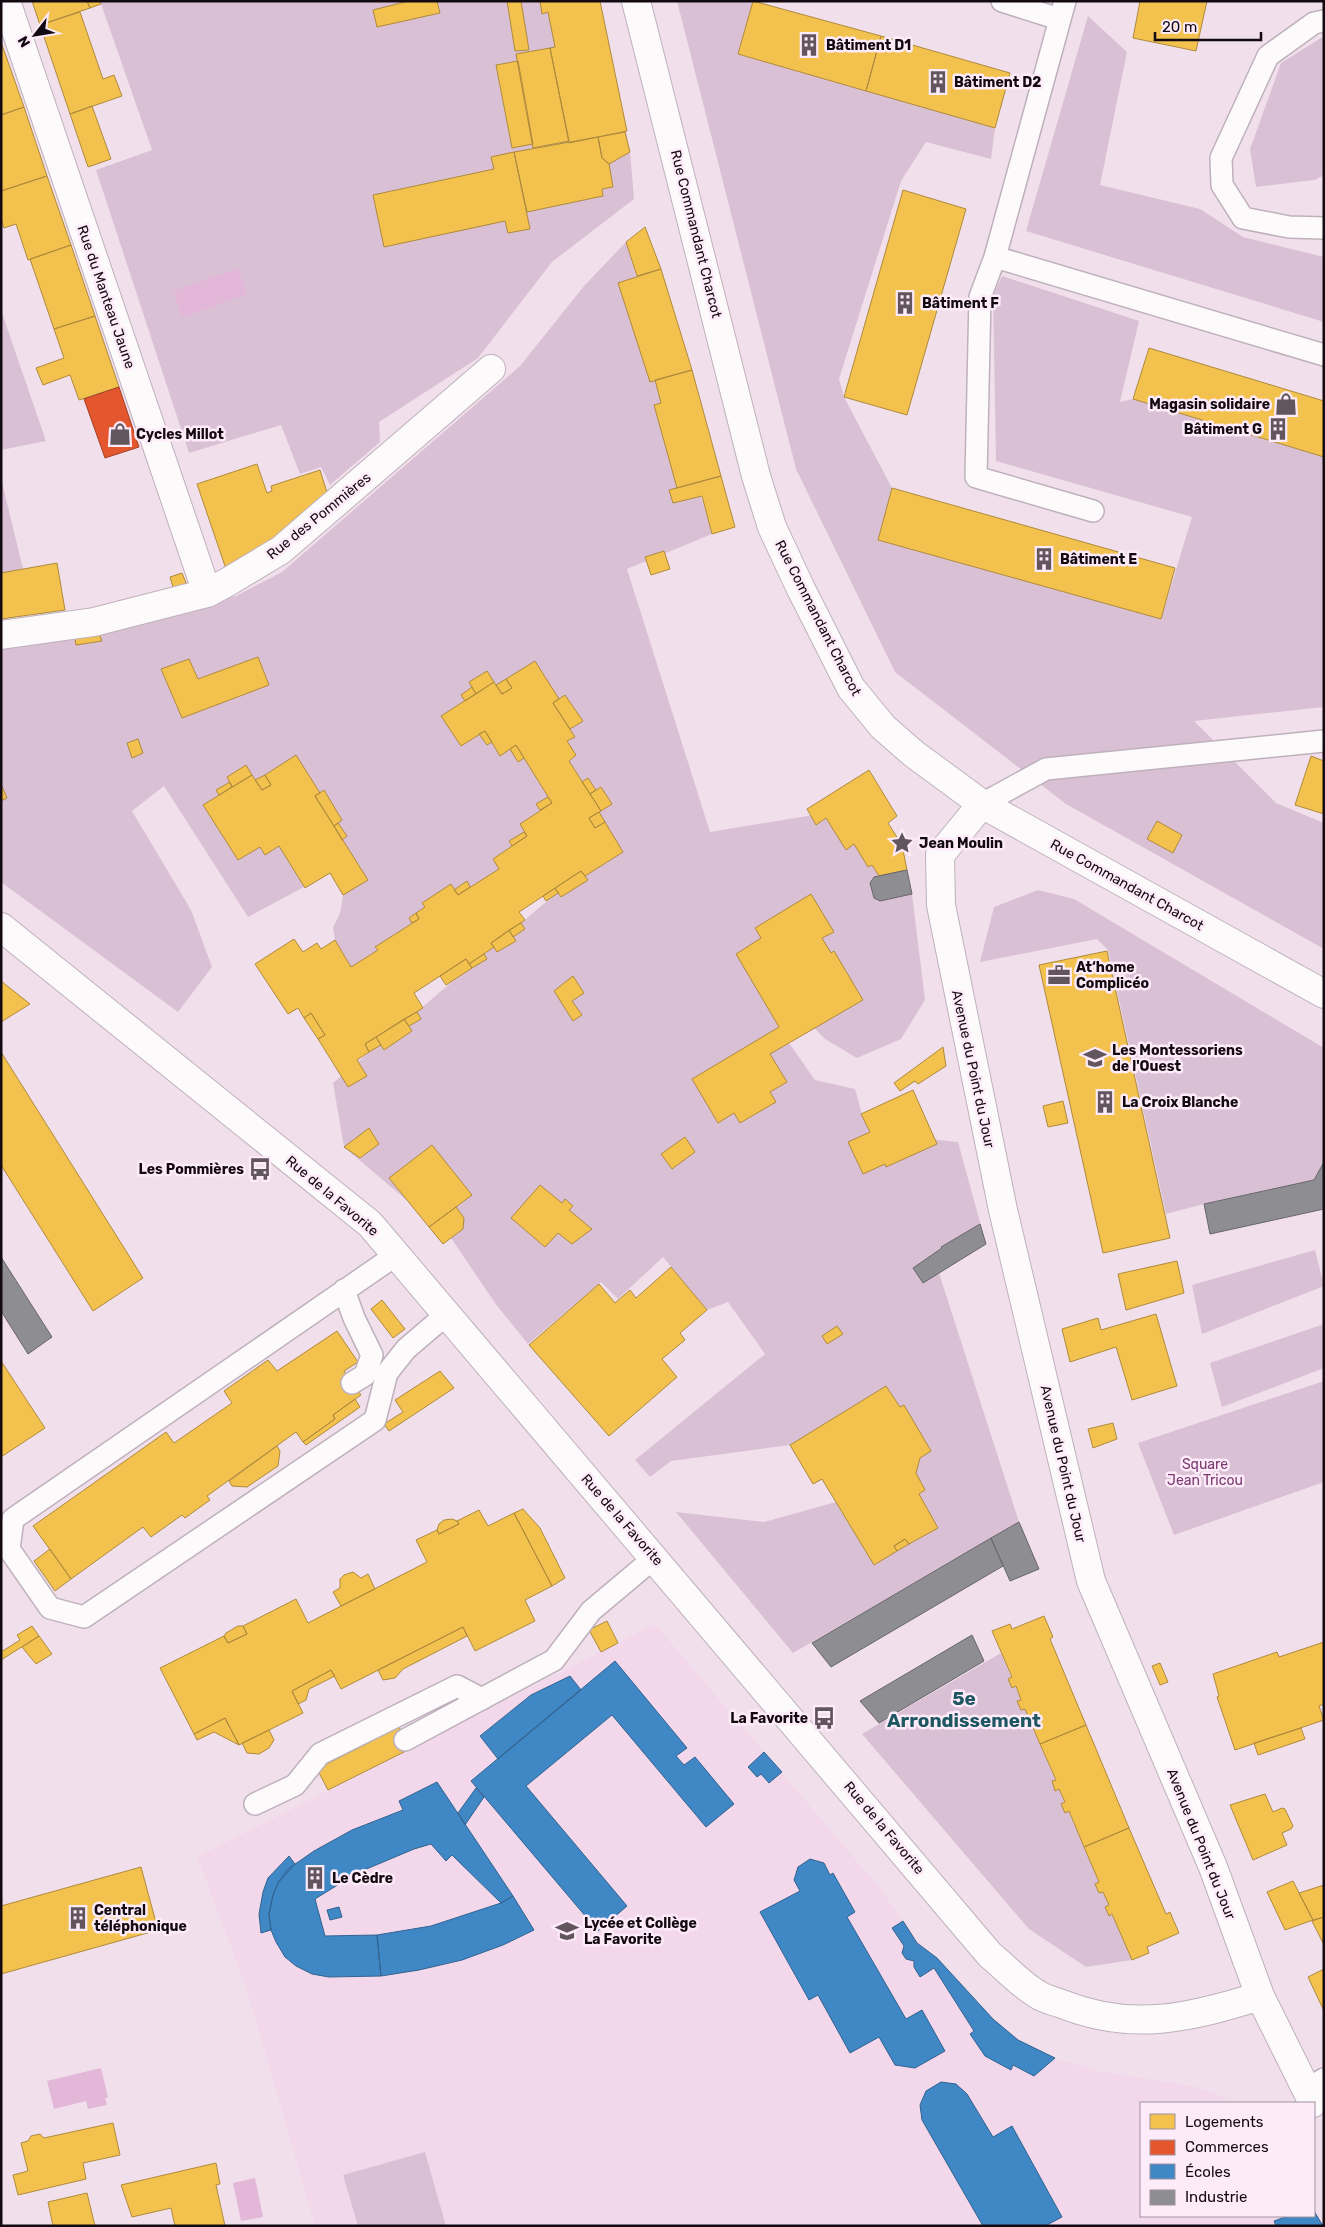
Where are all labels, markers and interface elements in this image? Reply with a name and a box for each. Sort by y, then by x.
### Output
north arrow [10,10,60,60]
scale bar [1155,10,1261,42]
text: 20 m [1162,18,1197,36]
building icon: Bâtiment D1 [796,32,822,58]
text: N [14,33,34,50]
place label: Bâtiment D1 [826,37,911,54]
building icon: Bâtiment D2 [925,69,951,95]
place label: Bâtiment D2 [954,74,1041,91]
street label: Rue Commandant Charcot [667,148,725,320]
street label: Rue du Manteau Jaune [73,223,139,371]
building icon: Bâtiment F [892,290,918,316]
place label: Bâtiment F [922,295,999,312]
shop icon: Magasin solidaire [1273,391,1299,417]
place label: Magasin solidaire [1149,396,1270,413]
building icon: Bâtiment G [1265,416,1291,442]
shop icon: Cycles Millot [107,421,133,447]
place label: Bâtiment G [1184,421,1262,438]
place label: Cycles Millot [136,426,224,443]
street label: Rue des Pommières [264,469,374,563]
street label: Rue Commandant Charcot [771,537,865,699]
building icon: Bâtiment E [1031,546,1057,572]
place label: Bâtiment E [1060,551,1137,568]
place icon: Jean Moulin [889,830,915,856]
place label: Jean Moulin [919,835,1003,852]
street label: Rue Commandant Charcot [1047,836,1207,935]
place label: At‘home Complicéo [1076,959,1149,992]
office icon: At‘home Complicéo [1046,962,1072,988]
street label: Avenue du Point du Jour [948,988,998,1150]
place label: Les Montessoriens de l'Ouest [1112,1042,1243,1075]
school or university icon: Les Montessoriens de l'Ouest [1082,1045,1108,1071]
building icon: La Croix Blanche [1092,1089,1118,1115]
place label: La Croix Blanche [1122,1094,1238,1111]
street label: Rue de la Favorite [282,1152,382,1240]
bus stop icon: Les Pommières [247,1156,273,1182]
place label: Les Pommières [138,1161,244,1178]
street label: Avenue du Point du Jour [1037,1384,1090,1545]
park label: Square Jean Tricou [1167,1456,1243,1489]
street label: Rue de la Favorite [578,1471,667,1569]
district label: 5e Arrondissement [887,1687,1041,1732]
bus stop icon: La Favorite [811,1705,837,1731]
place label: La Favorite [730,1710,808,1727]
street label: Avenue du Point du Jour [1163,1766,1239,1922]
street label: Rue de la Favorite [840,1778,928,1878]
building icon: Le Cèdre [302,1865,328,1891]
place label: Le Cèdre [332,1870,393,1887]
place label: Central téléphonique [94,1902,187,1935]
building icon: Central téléphonique [65,1905,91,1931]
place label: Lycée et Collège La Favorite [584,1915,697,1948]
school or university icon: Lycée et Collège La Favorite [554,1918,580,1944]
legend [1140,2102,1315,2217]
text: Logements [1185,2113,1264,2131]
text: Commerces [1185,2138,1269,2156]
text: Écoles [1185,2163,1231,2181]
text: Industrie [1185,2188,1247,2206]

